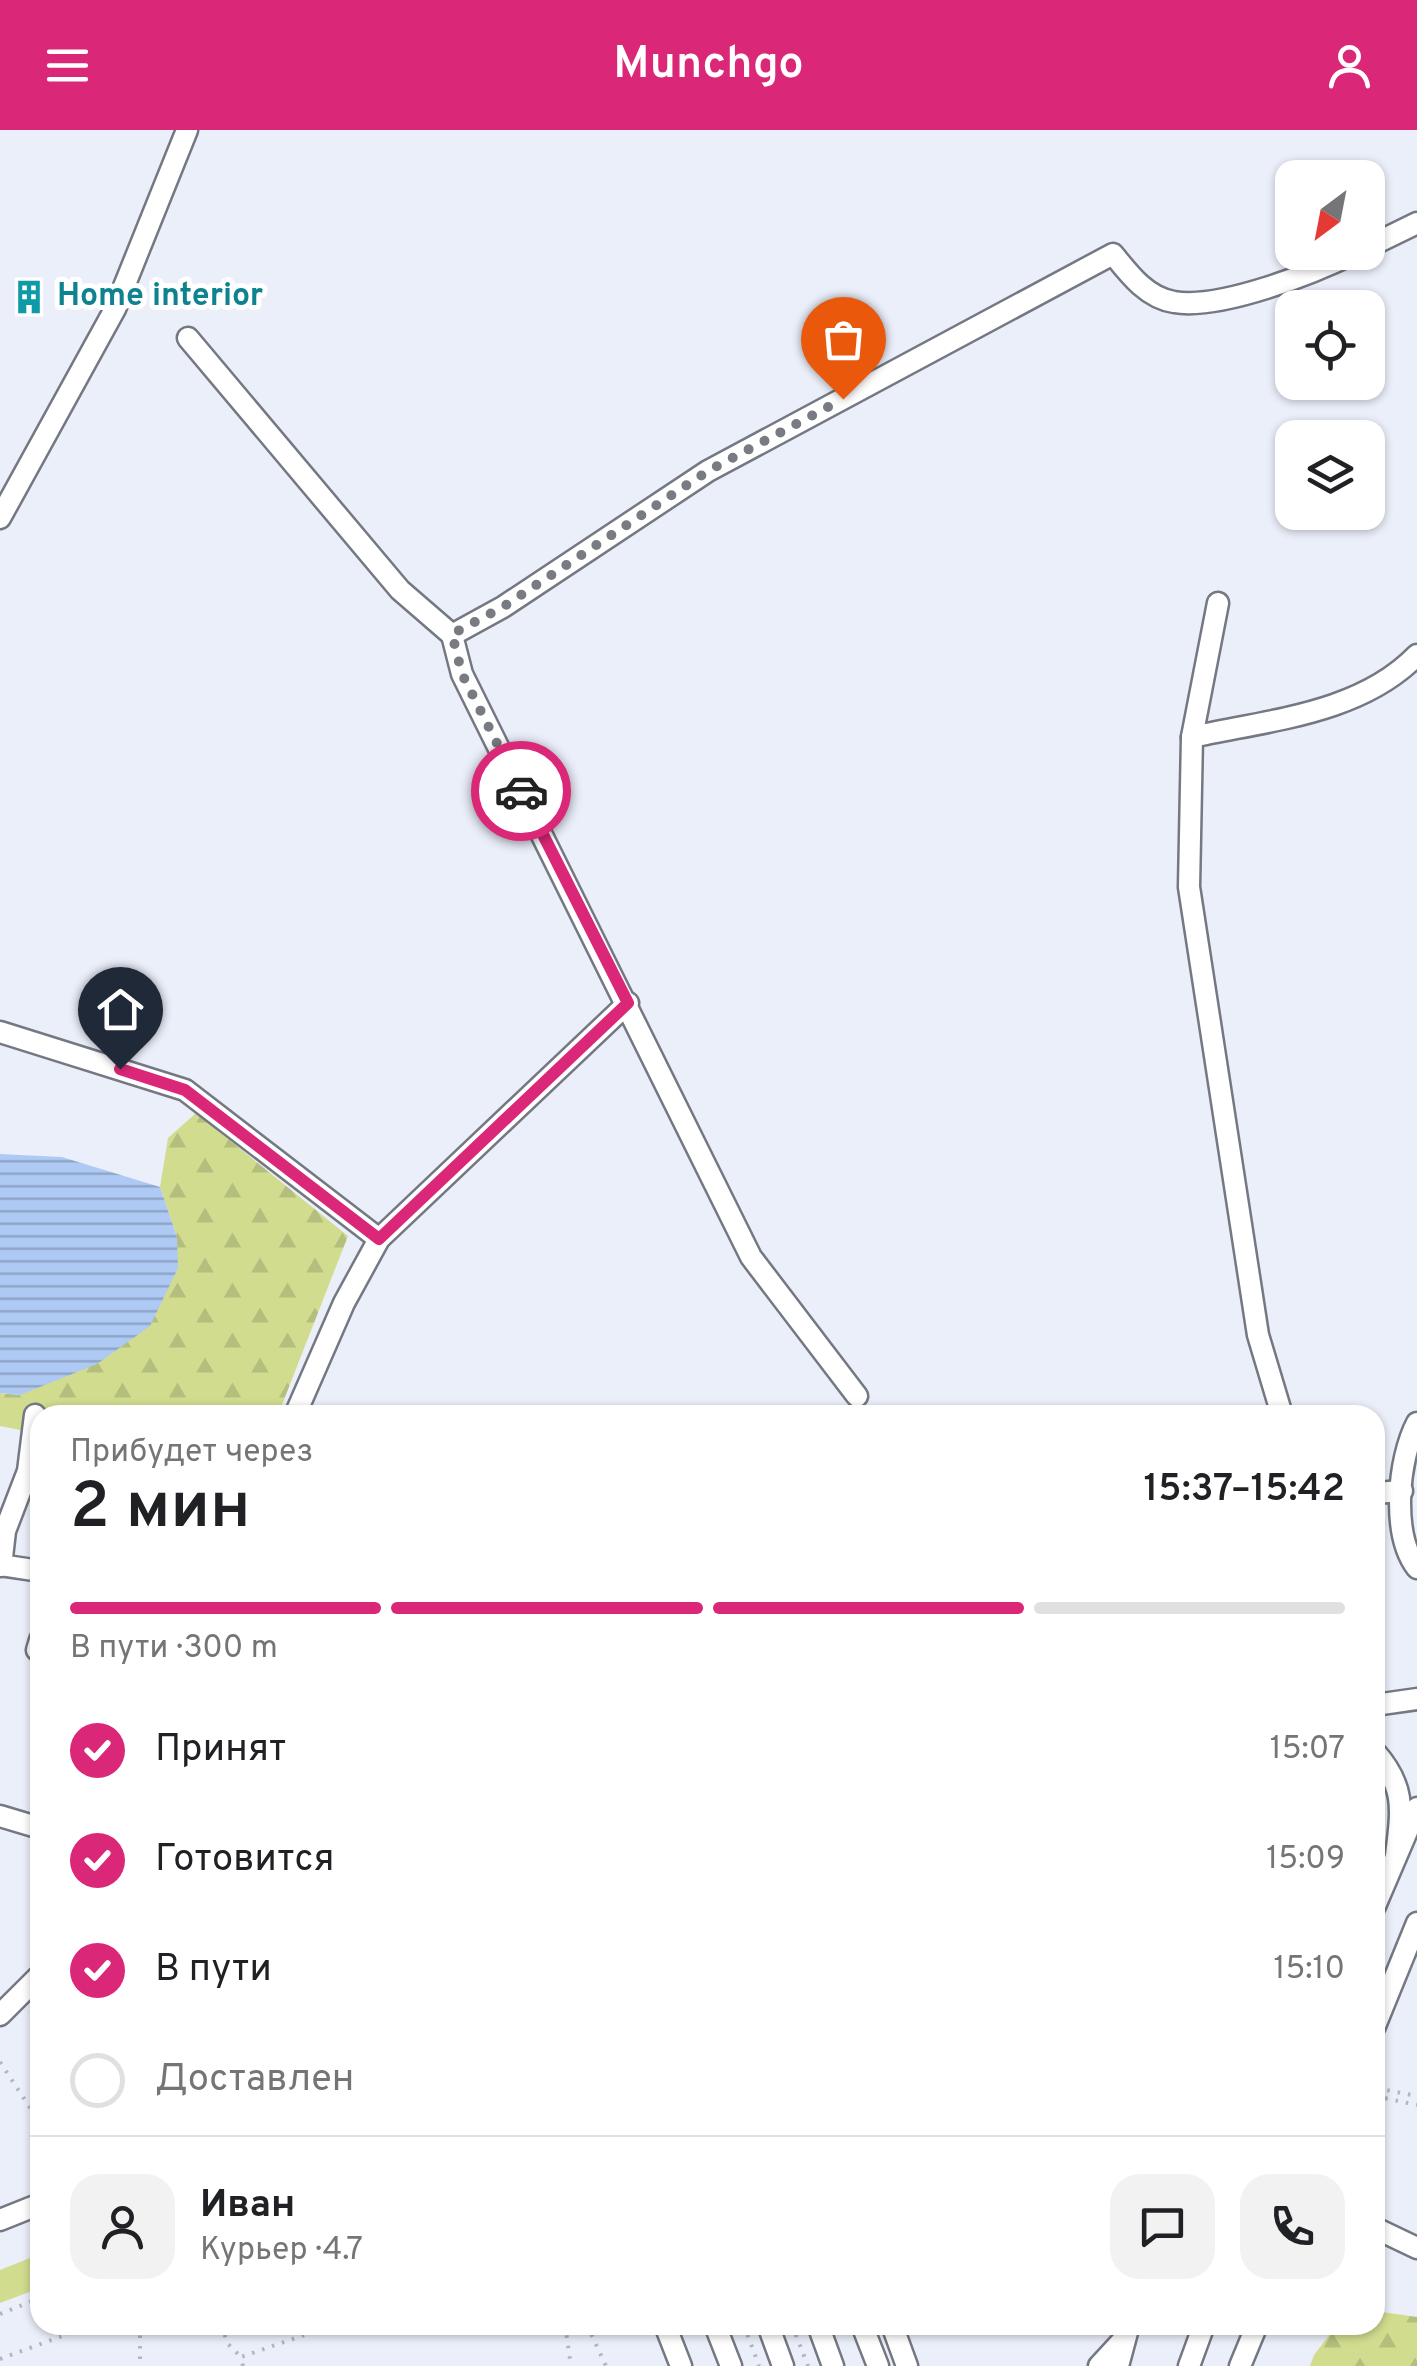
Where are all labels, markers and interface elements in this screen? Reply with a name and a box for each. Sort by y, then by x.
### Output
text: Munchgo [613,37,804,94]
icon: menu [40,38,95,93]
icon: person [1322,38,1377,93]
north arrow [1275,160,1385,270]
map controls [1275,160,1385,530]
place label: Home interior [57,277,263,317]
building icon: Home interior [10,278,48,316]
button: locate [1275,290,1385,400]
pin [801,297,886,400]
icon: bag [816,312,871,367]
button: layers [1275,420,1385,530]
courier [471,741,571,841]
icon: car [494,764,549,819]
pin [78,967,163,1070]
icon: home [93,982,148,1037]
text: Прибудет через [70,1433,313,1473]
text: 15:37–15:42 [1144,1466,1345,1515]
text: 2 мин [70,1469,251,1551]
text: В пути · 300 m [70,1629,278,1669]
icon: check [70,1723,125,1778]
text: Принят [155,1726,286,1775]
text: 15:07 [1270,1730,1345,1770]
icon: check [70,1833,125,1888]
text: Готовится [155,1836,334,1885]
text: 15:09 [1266,1840,1345,1880]
icon: check [70,1943,125,1998]
text: В пути [155,1946,272,1995]
text: 15:10 [1274,1950,1345,1990]
text: Доставлен [155,2056,354,2105]
button: person [70,2174,175,2279]
button: chat [1110,2174,1215,2279]
button: phone [1240,2174,1345,2279]
text: Иван [200,2182,295,2231]
text: Курьер · 4.7 [200,2231,363,2271]

